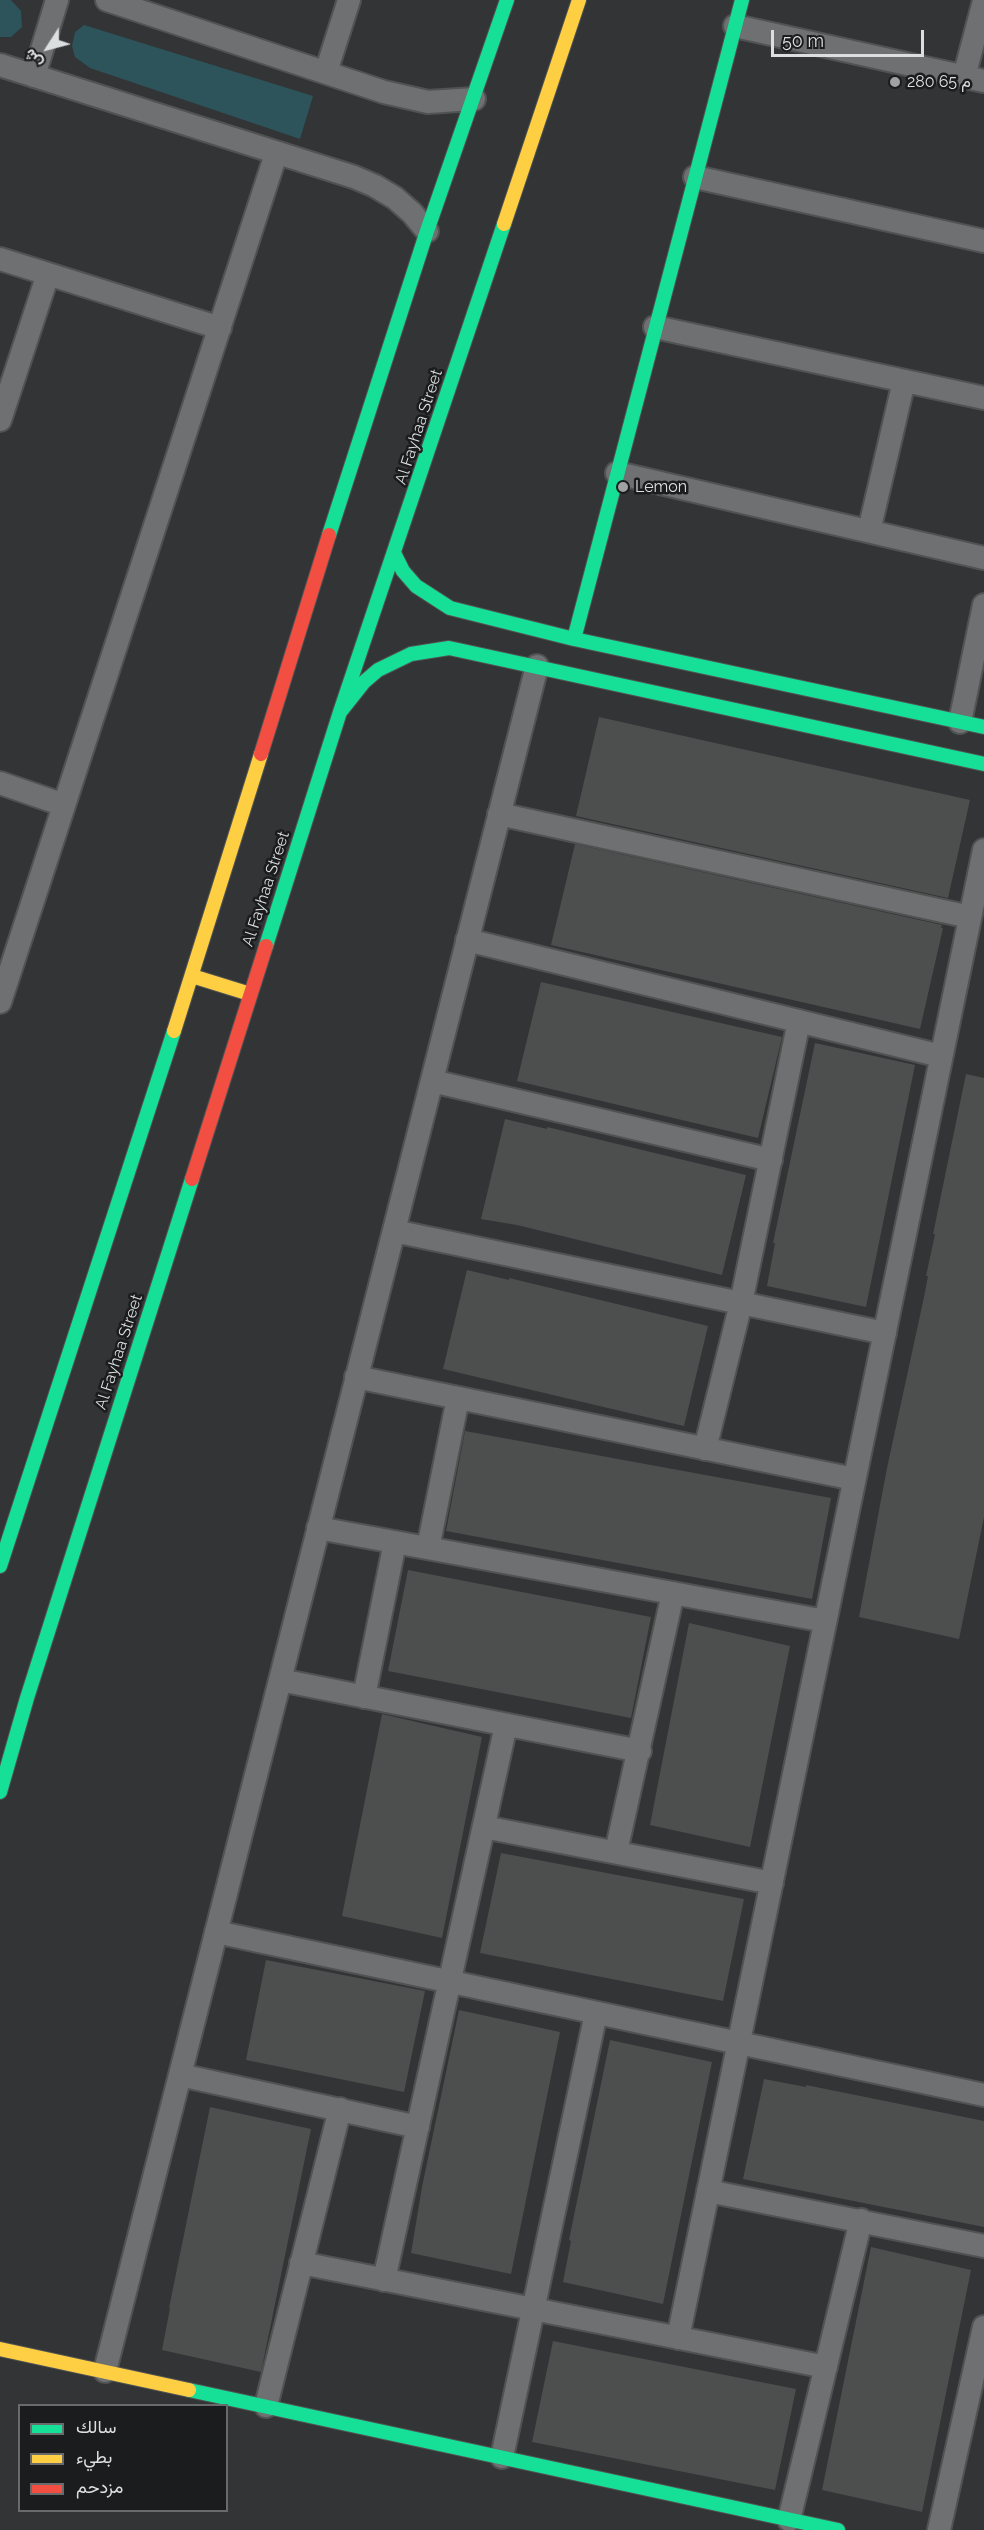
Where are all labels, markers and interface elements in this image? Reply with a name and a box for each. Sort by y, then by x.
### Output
north arrow [18,18,78,78]
scale bar [774,18,927,56]
text: 50 m [782,30,824,51]
text: ش [20,46,46,72]
place label: 280 م 65 [907,72,971,92]
marker: 280 م 65 [888,75,902,89]
street label: Al Fayhaa Street [391,367,447,487]
place label: Lemon [635,477,687,497]
marker: Lemon [616,480,630,494]
street label: Al Fayhaa Street [238,829,294,949]
street label: Al Fayhaa Street [91,1292,147,1412]
legend [18,2404,228,2512]
text: سالك [76,2416,116,2437]
text: بطيء [76,2446,112,2467]
text: مزدحم [76,2476,123,2497]

